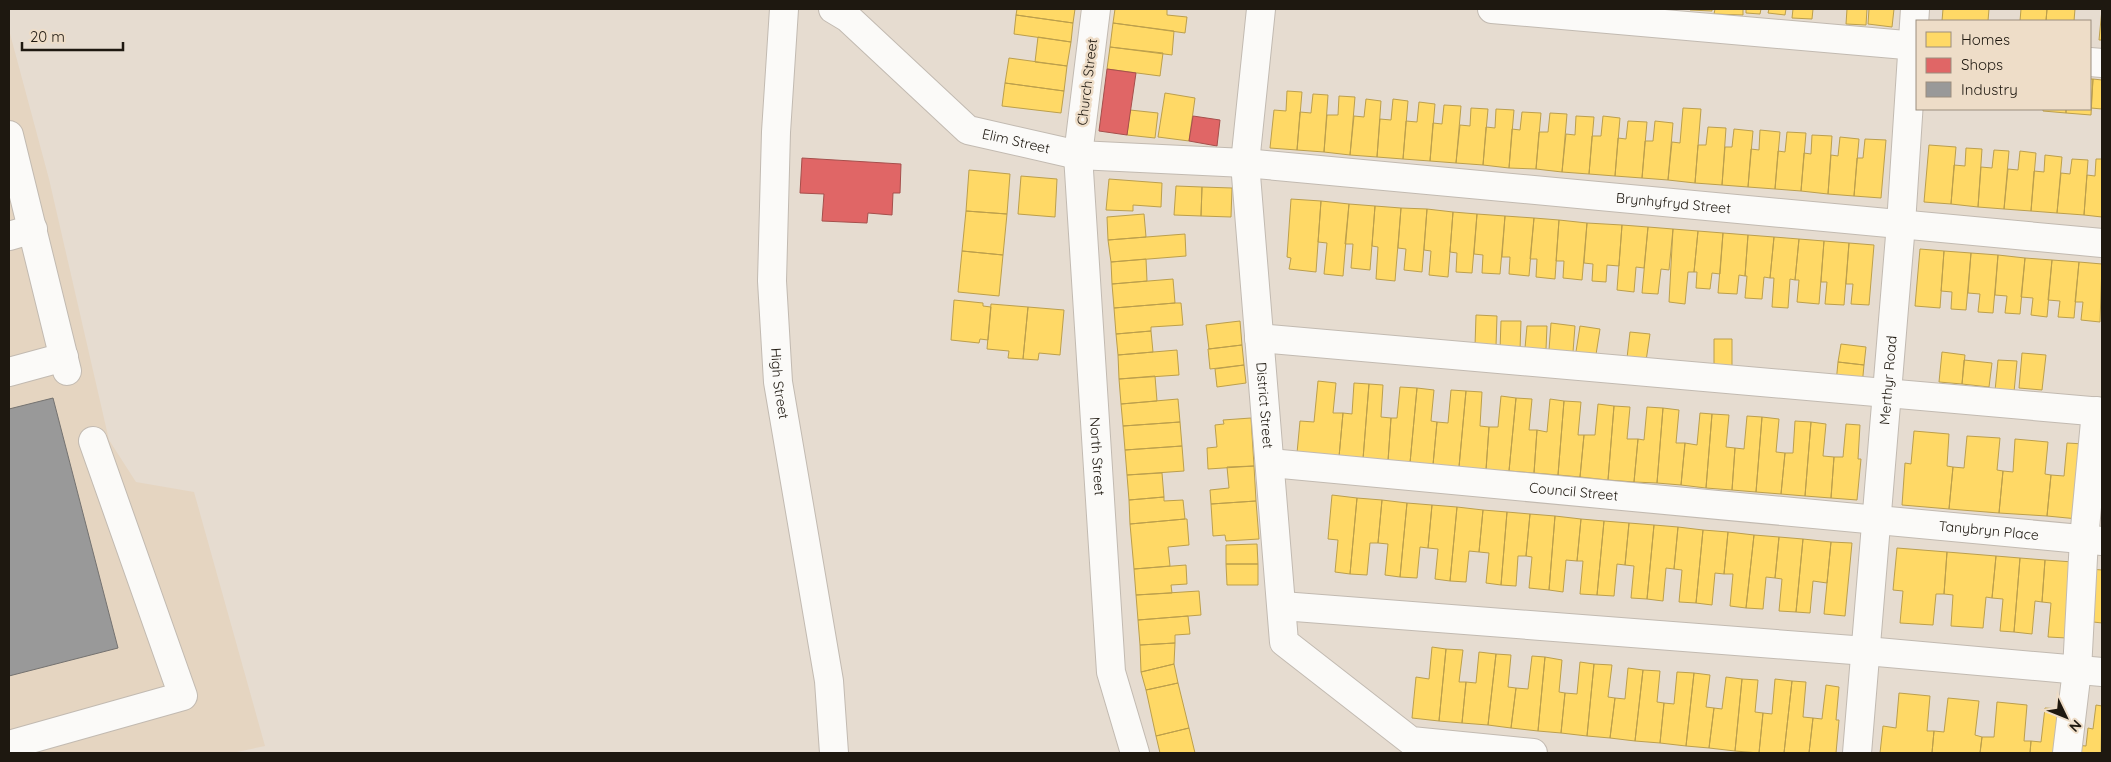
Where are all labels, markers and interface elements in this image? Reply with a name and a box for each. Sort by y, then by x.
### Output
scale bar [22,20,124,52]
legend [1916,20,2091,110]
text: 20 m [30,27,65,46]
text: Homes [1961,30,2010,49]
street label: Church Street [1073,37,1101,126]
text: Shops [1961,55,2003,74]
text: Industry [1961,80,2018,99]
street label: Elim Street [980,125,1052,157]
street label: Brynhyfryd Street [1615,189,1732,217]
street label: Merthyr Road [1875,335,1901,426]
street label: High Street [767,347,793,421]
street label: District Street [1252,361,1277,450]
street label: North Street [1086,416,1109,496]
street label: Council Street [1528,478,1619,505]
street label: Tanybryn Place [1938,517,2040,544]
north arrow [2041,692,2091,742]
text: N [2065,716,2086,736]

